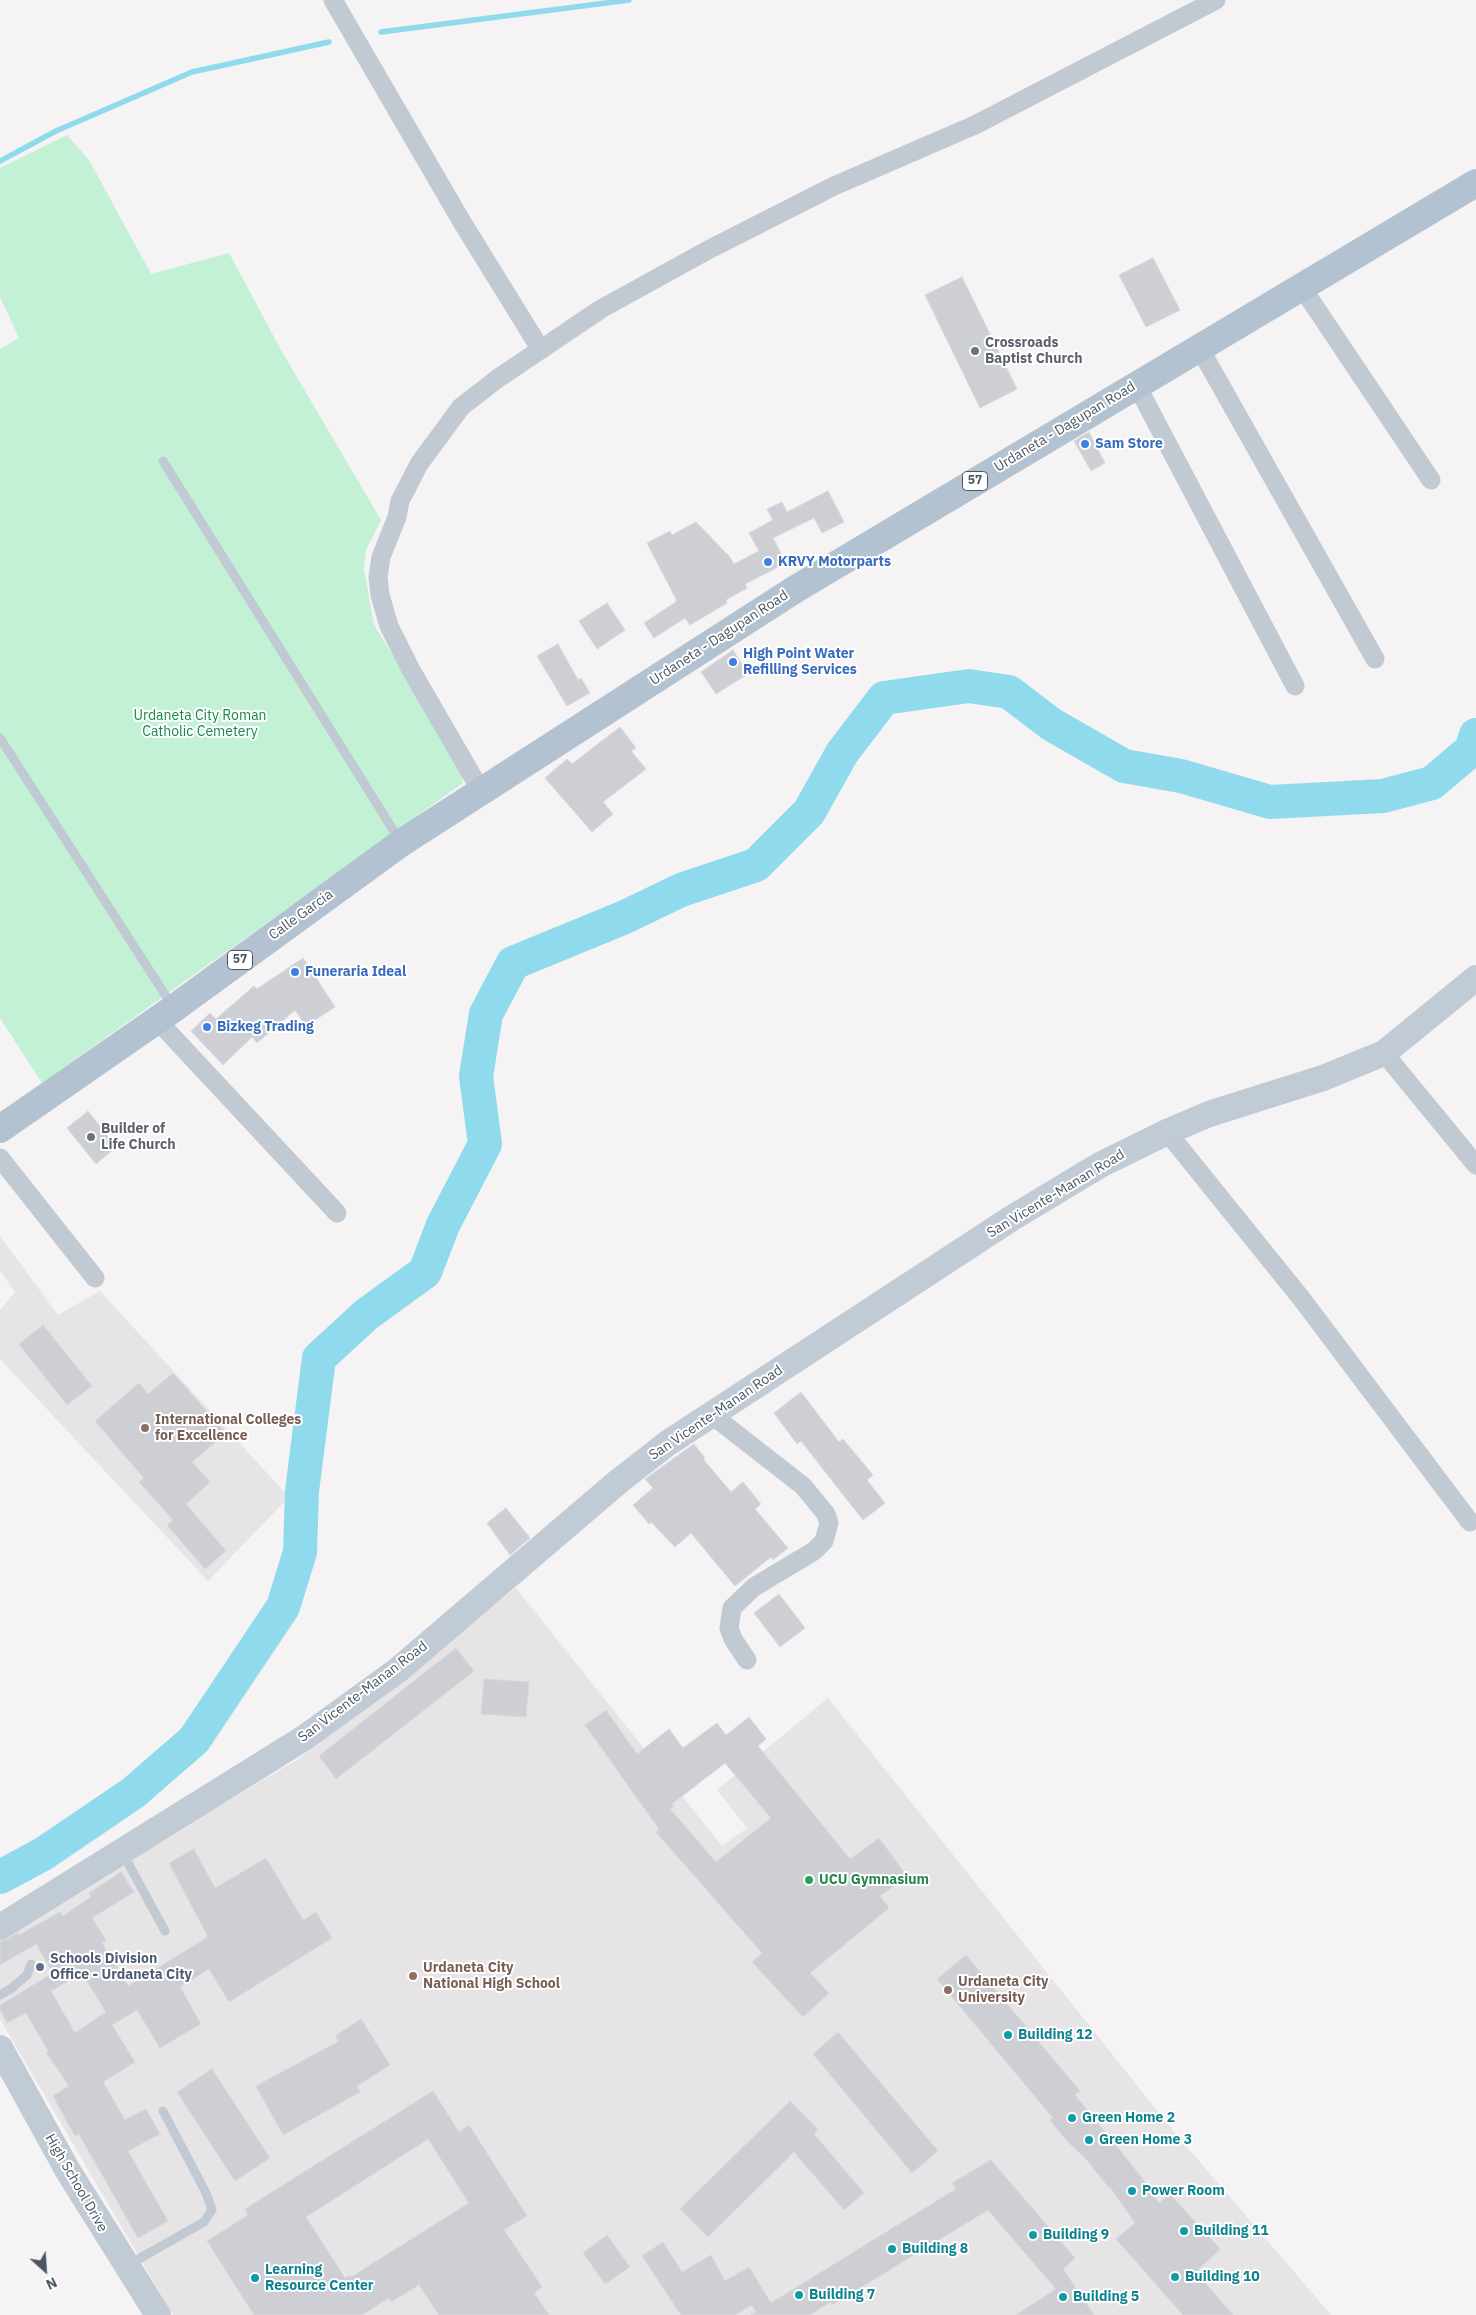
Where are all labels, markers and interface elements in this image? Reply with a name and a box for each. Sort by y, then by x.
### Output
place label: Crossroads Baptist Church [985,335,1083,368]
marker: Crossroads Baptist Church [969,345,981,357]
street label: Urdaneta - Dagupan Road [991,378,1139,476]
place label: Sam Store [1095,436,1163,452]
marker: Sam Store [1079,438,1091,450]
road number: 57 [962,472,988,491]
place label: KRVY Motorparts [778,554,891,570]
marker: KRVY Motorparts [762,556,774,568]
street label: Urdaneta - Dagupan Road [647,587,791,689]
place label: High Point Water Refilling Services [743,646,857,679]
marker: High Point Water Refilling Services [727,656,739,668]
park label: Urdaneta City Roman Catholic Cemetery [133,708,267,740]
street label: Calle Garcia [266,886,336,944]
road number: 57 [228,950,252,970]
place label: Funeraria Ideal [305,964,406,980]
marker: Funeraria Ideal [289,966,301,978]
place label: Bizkeg Trading [217,1019,314,1035]
marker: Bizkeg Trading [201,1021,213,1033]
place label: Builder of Life Church [101,1121,176,1154]
marker: Builder of Life Church [85,1131,97,1143]
street label: San Vicente-Manan Road [984,1146,1128,1242]
street label: San Vicente-Manan Road [646,1362,786,1464]
place label: International Colleges for Excellence [155,1412,301,1444]
marker: International Colleges for Excellence [139,1422,151,1434]
street label: San Vicente-Manan Road [295,1638,431,1746]
place label: UCU Gymnasium [819,1872,929,1888]
marker: UCU Gymnasium [803,1874,815,1886]
place label: Schools Division Office - Urdaneta City [50,1951,192,1984]
place label: Urdaneta City National High School [423,1960,560,1992]
marker: Schools Division Office - Urdaneta City [34,1961,46,1973]
marker: Urdaneta City National High School [407,1970,419,1982]
place label: Urdaneta City University [958,1974,1049,2006]
marker: Urdaneta City University [942,1984,954,1996]
place label: Building 12 [1018,2027,1093,2043]
marker: Building 12 [1002,2029,1014,2041]
place label: Green Home 2 [1082,2110,1175,2126]
marker: Green Home 2 [1066,2112,1078,2124]
street label: High School Drive [41,2131,111,2235]
place label: Green Home 3 [1099,2132,1192,2148]
marker: Green Home 3 [1083,2134,1095,2146]
place label: Power Room [1142,2183,1225,2199]
marker: Power Room [1126,2185,1138,2197]
place label: Building 11 [1194,2223,1269,2239]
marker: Building 11 [1178,2225,1190,2237]
place label: Building 9 [1043,2227,1109,2243]
marker: Building 9 [1027,2229,1039,2241]
place label: Building 8 [902,2241,968,2257]
marker: Building 8 [886,2243,898,2255]
north arrow [20,2245,70,2295]
place label: Learning Resource Center [265,2262,373,2294]
place label: Building 10 [1185,2269,1260,2285]
marker: Building 10 [1169,2271,1181,2283]
marker: Learning Resource Center [249,2272,261,2284]
text: N [43,2273,60,2294]
place label: Building 7 [809,2287,875,2303]
marker: Building 7 [793,2289,805,2301]
place label: Building 5 [1073,2289,1139,2305]
marker: Building 5 [1057,2291,1069,2303]

